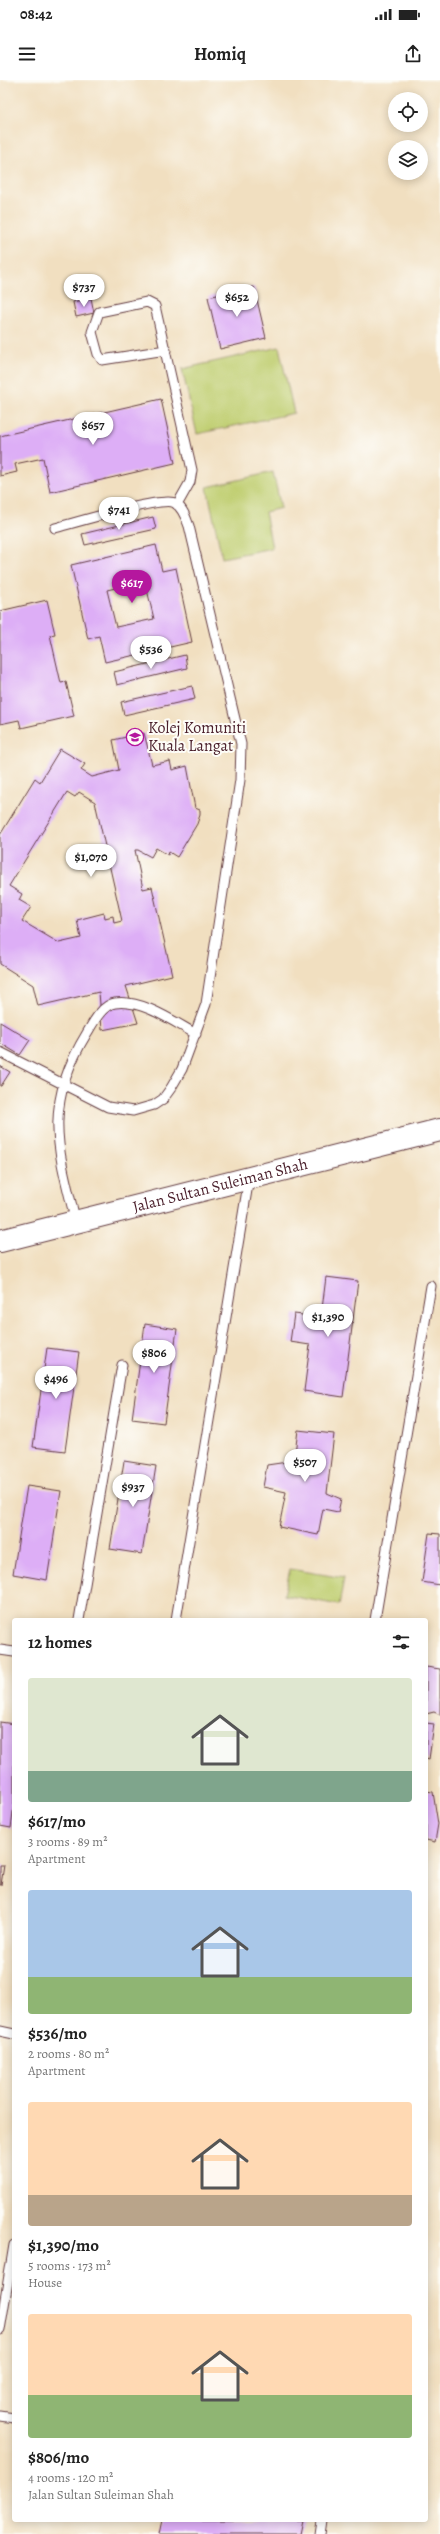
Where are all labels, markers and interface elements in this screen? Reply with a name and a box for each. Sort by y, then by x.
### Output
text: 08:42 [20,4,53,24]
text: Homiq [194,42,246,66]
icon: menu [16,43,38,65]
icon: share [402,43,424,65]
map controls [388,92,428,180]
button: locate [388,92,428,132]
button: layers [388,140,428,180]
pin: $737 [60,274,108,308]
text: $737 [73,278,95,295]
pin: $652 [213,284,261,318]
text: $652 [225,288,249,305]
pin: $657 [69,412,117,446]
text: $657 [81,416,105,433]
pin: $741 [95,497,143,531]
text: $741 [108,501,130,518]
pin: $617 [108,570,156,604]
text: $617 [121,574,143,591]
pin: $536 [127,636,175,670]
text: $536 [139,640,163,657]
place label: Kolej Komuniti Kuala Langat [148,717,246,757]
school or university icon: Kolej Komuniti Kuala Langat [125,727,145,747]
pin: $1,070 [58,844,124,878]
text: $1,070 [75,848,107,865]
street label: Jalan Sultan Suleiman Shah [130,1153,310,1218]
pin: $1,390 [295,1304,361,1338]
text: $1,390 [312,1308,344,1325]
pin: $806 [130,1340,178,1374]
text: $806 [142,1344,166,1361]
pin: $496 [32,1366,80,1400]
text: $496 [44,1370,68,1387]
pin: $507 [281,1449,329,1483]
text: $507 [293,1453,317,1470]
pin: $937 [109,1474,157,1508]
text: $937 [121,1478,145,1495]
text: 12 homes [28,1631,92,1654]
icon: filters [390,1631,412,1653]
icon: home [184,1704,256,1776]
text: $617/mo [28,1810,86,1833]
text: 3 rooms · 89 m² [28,1833,107,1850]
text: Apartment [28,1850,86,1867]
icon: home [184,1916,256,1988]
text: $536/mo [28,2022,87,2045]
text: 2 rooms · 80 m² [28,2045,109,2062]
text: Apartment [28,2062,86,2079]
icon: home [184,2128,256,2200]
text: $1,390/mo [28,2234,99,2257]
text: 5 rooms · 173 m² [28,2257,111,2274]
text: House [28,2274,62,2291]
icon: home [184,2340,256,2412]
text: $806/mo [28,2446,89,2469]
text: 4 rooms · 120 m² [28,2469,113,2486]
text: Jalan Sultan Suleiman Shah [28,2486,174,2503]

